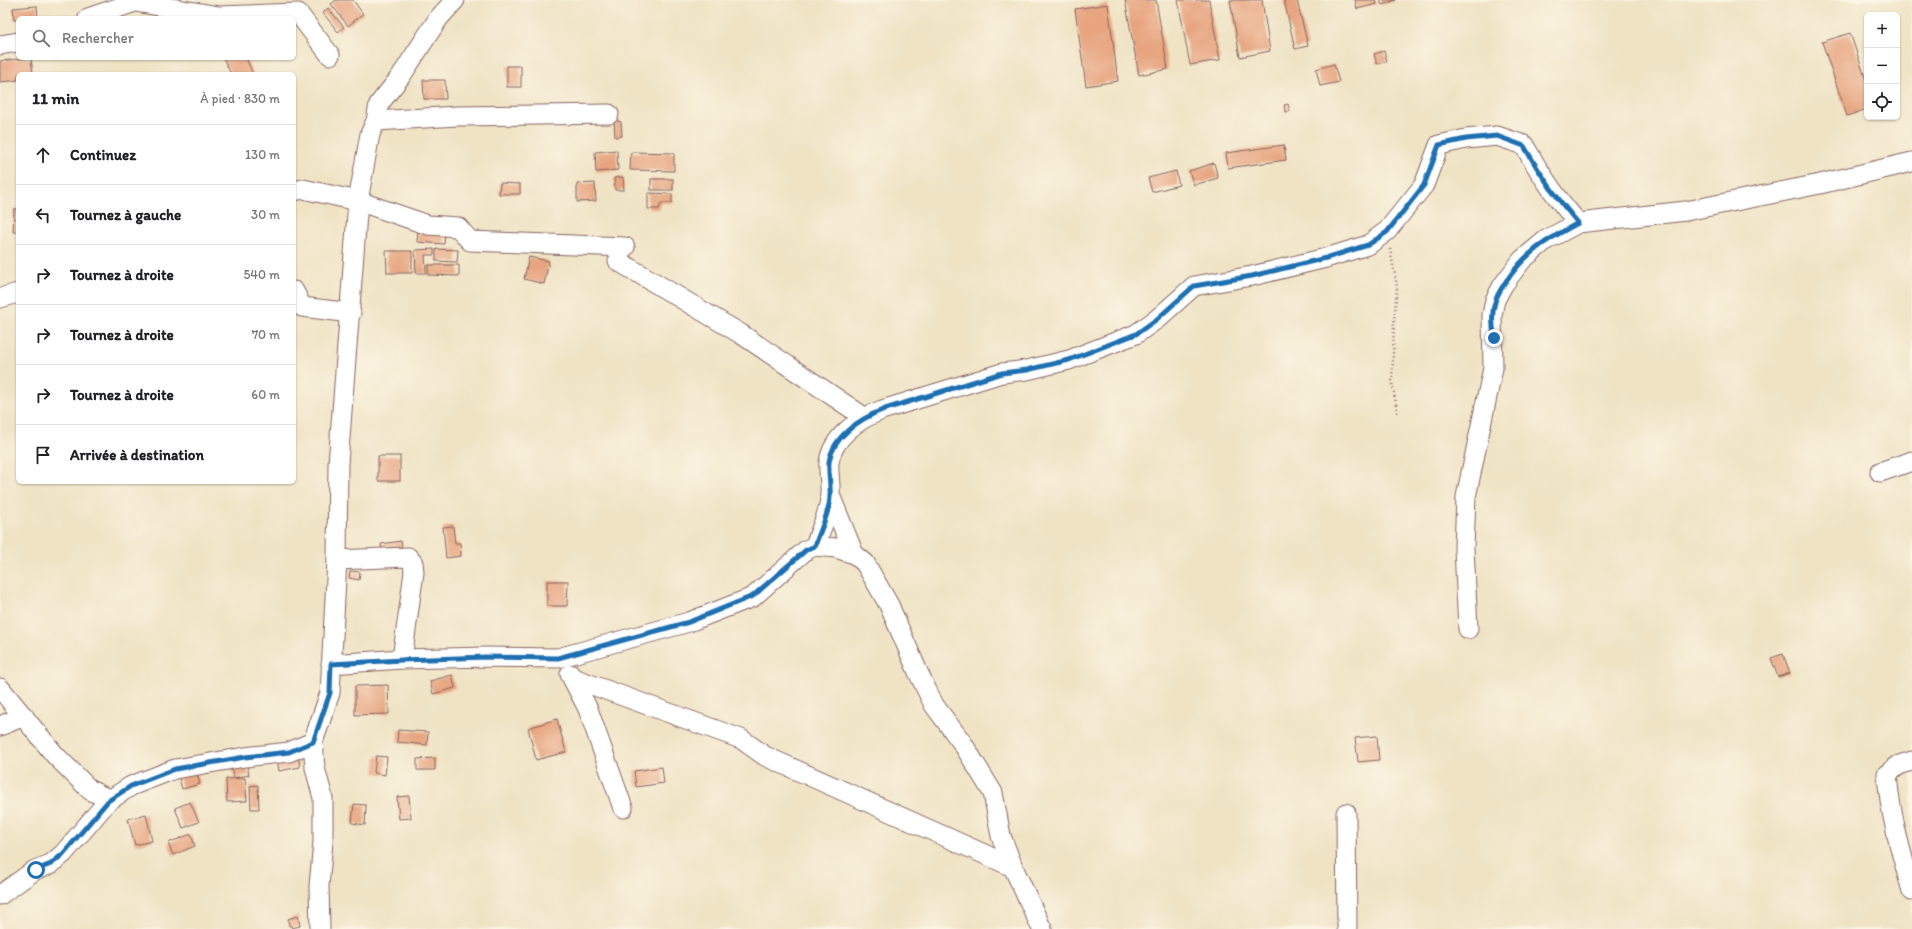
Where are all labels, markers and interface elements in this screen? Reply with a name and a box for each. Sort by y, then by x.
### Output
map controls [1864,12,1900,120]
button: + [1864,12,1900,48]
search box [16,16,296,60]
icon: search [30,27,52,49]
text: Rechercher [62,29,134,47]
button: − [1864,48,1900,84]
button: locate [1864,84,1900,120]
text: 11 min [32,88,79,108]
text: À pied · 830 m [200,91,280,106]
icon: ahead [32,144,54,166]
text: Continuez [70,146,136,164]
text: 130 m [245,147,280,162]
icon: left [32,204,54,226]
text: Tournez à gauche [70,206,181,224]
text: 30 m [251,207,280,222]
icon: right [32,264,54,286]
text: Tournez à droite [70,266,174,284]
text: 540 m [243,267,280,282]
icon: right [32,324,54,346]
text: Tournez à droite [70,326,174,344]
text: 70 m [252,327,280,342]
route end [1485,329,1503,347]
icon: right [32,384,54,406]
text: Tournez à droite [70,386,174,404]
text: 60 m [251,387,280,402]
icon: arrive [32,444,54,466]
text: Arrivée à destination [70,446,204,464]
route start [27,861,45,879]

